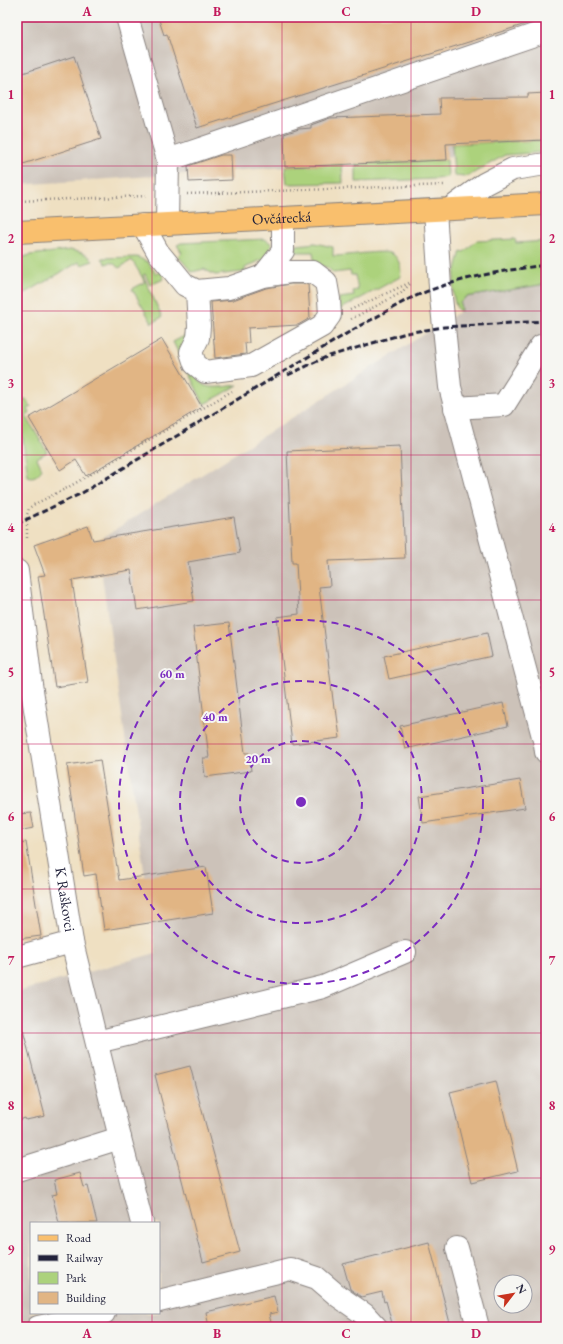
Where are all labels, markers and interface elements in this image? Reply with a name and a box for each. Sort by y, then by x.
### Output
text: A [81,3,92,20]
text: B [213,3,221,20]
text: C [341,3,351,20]
text: D [471,3,481,20]
text: 1 [8,86,15,103]
text: 1 [549,86,556,103]
street label: Ovčárecká [251,206,312,229]
text: 2 [8,230,15,247]
text: 2 [549,230,556,247]
text: 3 [8,375,15,392]
text: 3 [549,375,556,392]
text: 4 [8,519,15,536]
text: 4 [549,519,556,536]
text: 5 [8,664,14,681]
text: 5 [549,664,555,681]
text: 60 m [159,666,185,682]
text: 40 m [202,709,228,725]
text: 20 m [245,751,271,767]
centre of rings [294,795,308,809]
text: 6 [8,808,15,825]
text: 6 [549,808,556,825]
street label: K Raškovci [51,866,80,933]
text: 7 [8,952,15,969]
text: 7 [549,952,556,969]
text: 8 [8,1097,15,1114]
text: 8 [549,1097,556,1114]
legend [30,1222,160,1314]
text: Road [66,1230,92,1246]
text: 9 [8,1241,15,1258]
text: 9 [549,1241,556,1258]
text: Railway [66,1250,104,1266]
text: Park [66,1270,87,1286]
north arrow [493,1274,533,1314]
text: N [513,1281,530,1296]
text: Building [66,1290,107,1306]
text: A [81,1325,92,1342]
text: B [213,1325,221,1342]
text: C [341,1325,351,1342]
text: D [471,1325,481,1342]

